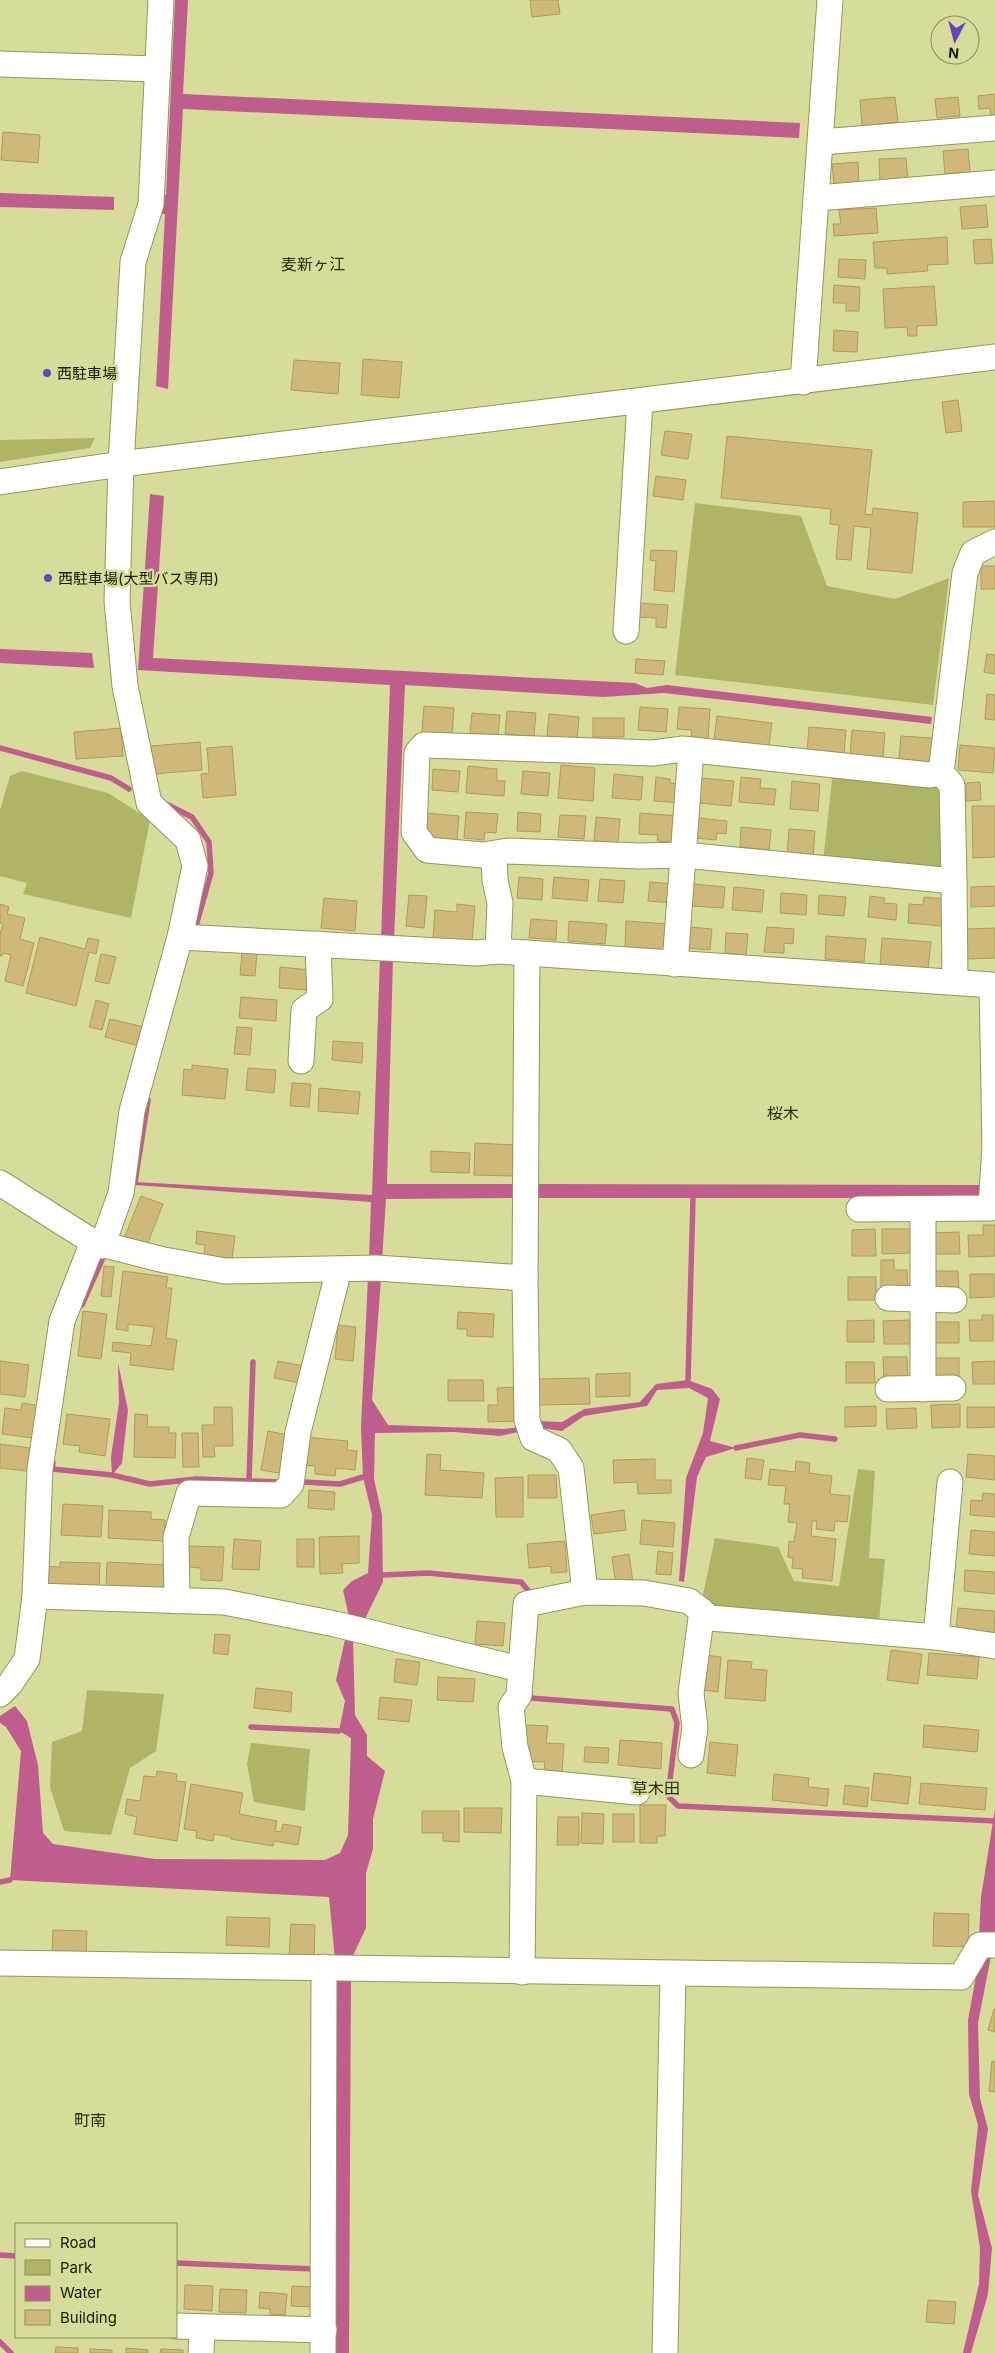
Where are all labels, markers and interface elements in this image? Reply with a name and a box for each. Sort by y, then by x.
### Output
north arrow [930,15,980,65]
text: N [947,44,960,62]
district label: 麦新ヶ江 [281,254,345,274]
place label: 西駐車場 [57,364,117,383]
marker: 西駐車場 [41,367,53,379]
place label: 西駐車場(大型バス専用) [58,569,219,588]
marker: 西駐車場(大型バス専用) [42,572,54,584]
district label: 桜木 [767,1103,799,1123]
district label: 草木田 [632,1778,680,1798]
district label: 町南 [74,2110,106,2130]
legend [15,2223,178,2338]
text: Road [60,2233,96,2252]
text: Park [60,2258,93,2277]
text: Water [60,2283,102,2302]
text: Building [60,2308,117,2327]

